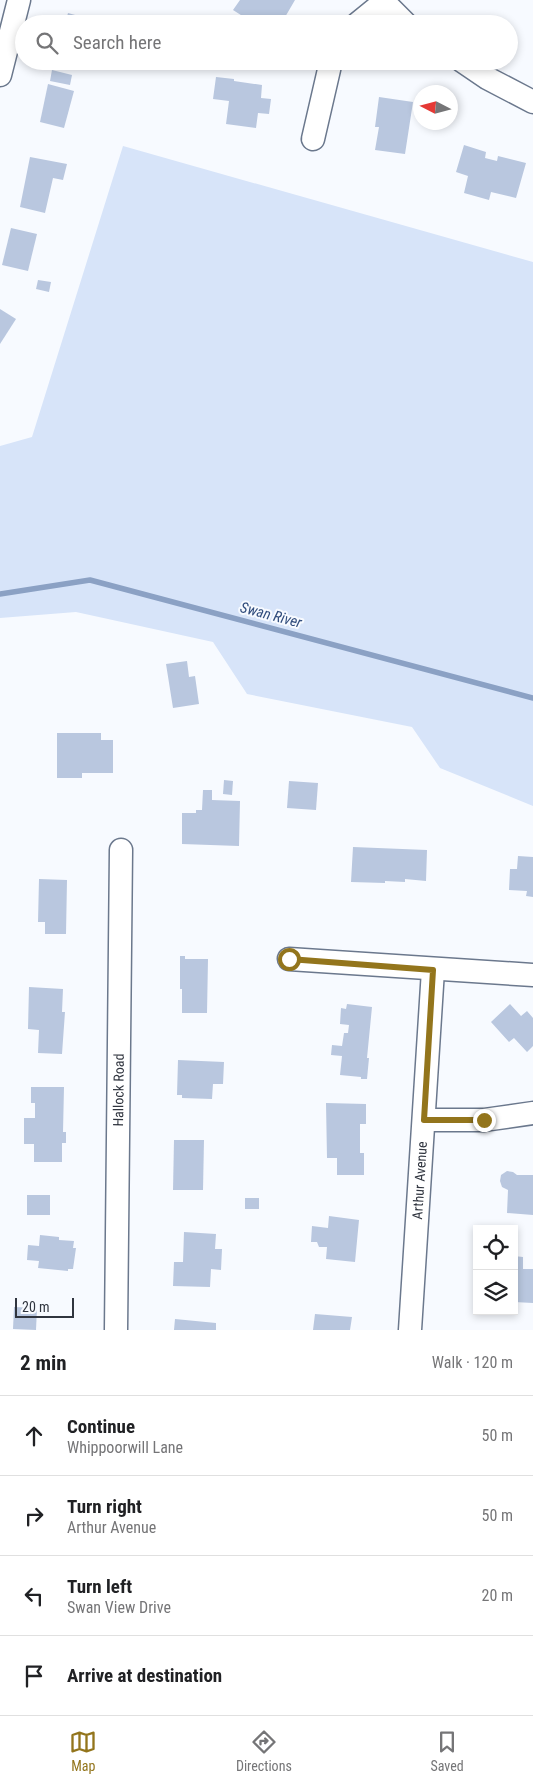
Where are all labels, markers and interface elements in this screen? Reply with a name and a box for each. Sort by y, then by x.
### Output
search box [15,15,518,70]
icon: search [33,29,61,57]
text: Search here [73,31,161,54]
north arrow [413,85,458,130]
water label: Swan River [238,598,304,632]
route start [278,948,301,971]
street label: Hallock Road [110,1053,127,1127]
route end [473,1109,496,1132]
street label: Arthur Avenue [409,1140,430,1220]
map controls [473,1225,518,1315]
button: locate [473,1225,518,1270]
button: layers [473,1270,518,1315]
scale bar [15,1295,74,1318]
text: 20 m [22,1299,50,1315]
text: 2 min [20,1351,67,1375]
text: Walk · 120 m [432,1353,513,1372]
text: Continue [67,1415,135,1438]
icon: ahead [20,1422,48,1450]
text: 50 m [481,1426,513,1445]
text: Whippoorwill Lane [67,1438,183,1457]
text: Turn right [67,1495,142,1518]
icon: right [20,1502,48,1530]
text: 50 m [481,1506,513,1525]
text: Arthur Avenue [67,1518,156,1537]
text: Turn left [67,1575,132,1598]
icon: left [20,1582,48,1610]
text: 20 m [481,1586,513,1605]
text: Swan View Drive [67,1598,171,1617]
icon: arrive [20,1662,48,1690]
text: Arrive at destination [67,1664,222,1687]
tab: Map [69,1728,97,1774]
tab: Directions [236,1728,292,1774]
tab: Saved [430,1728,464,1774]

